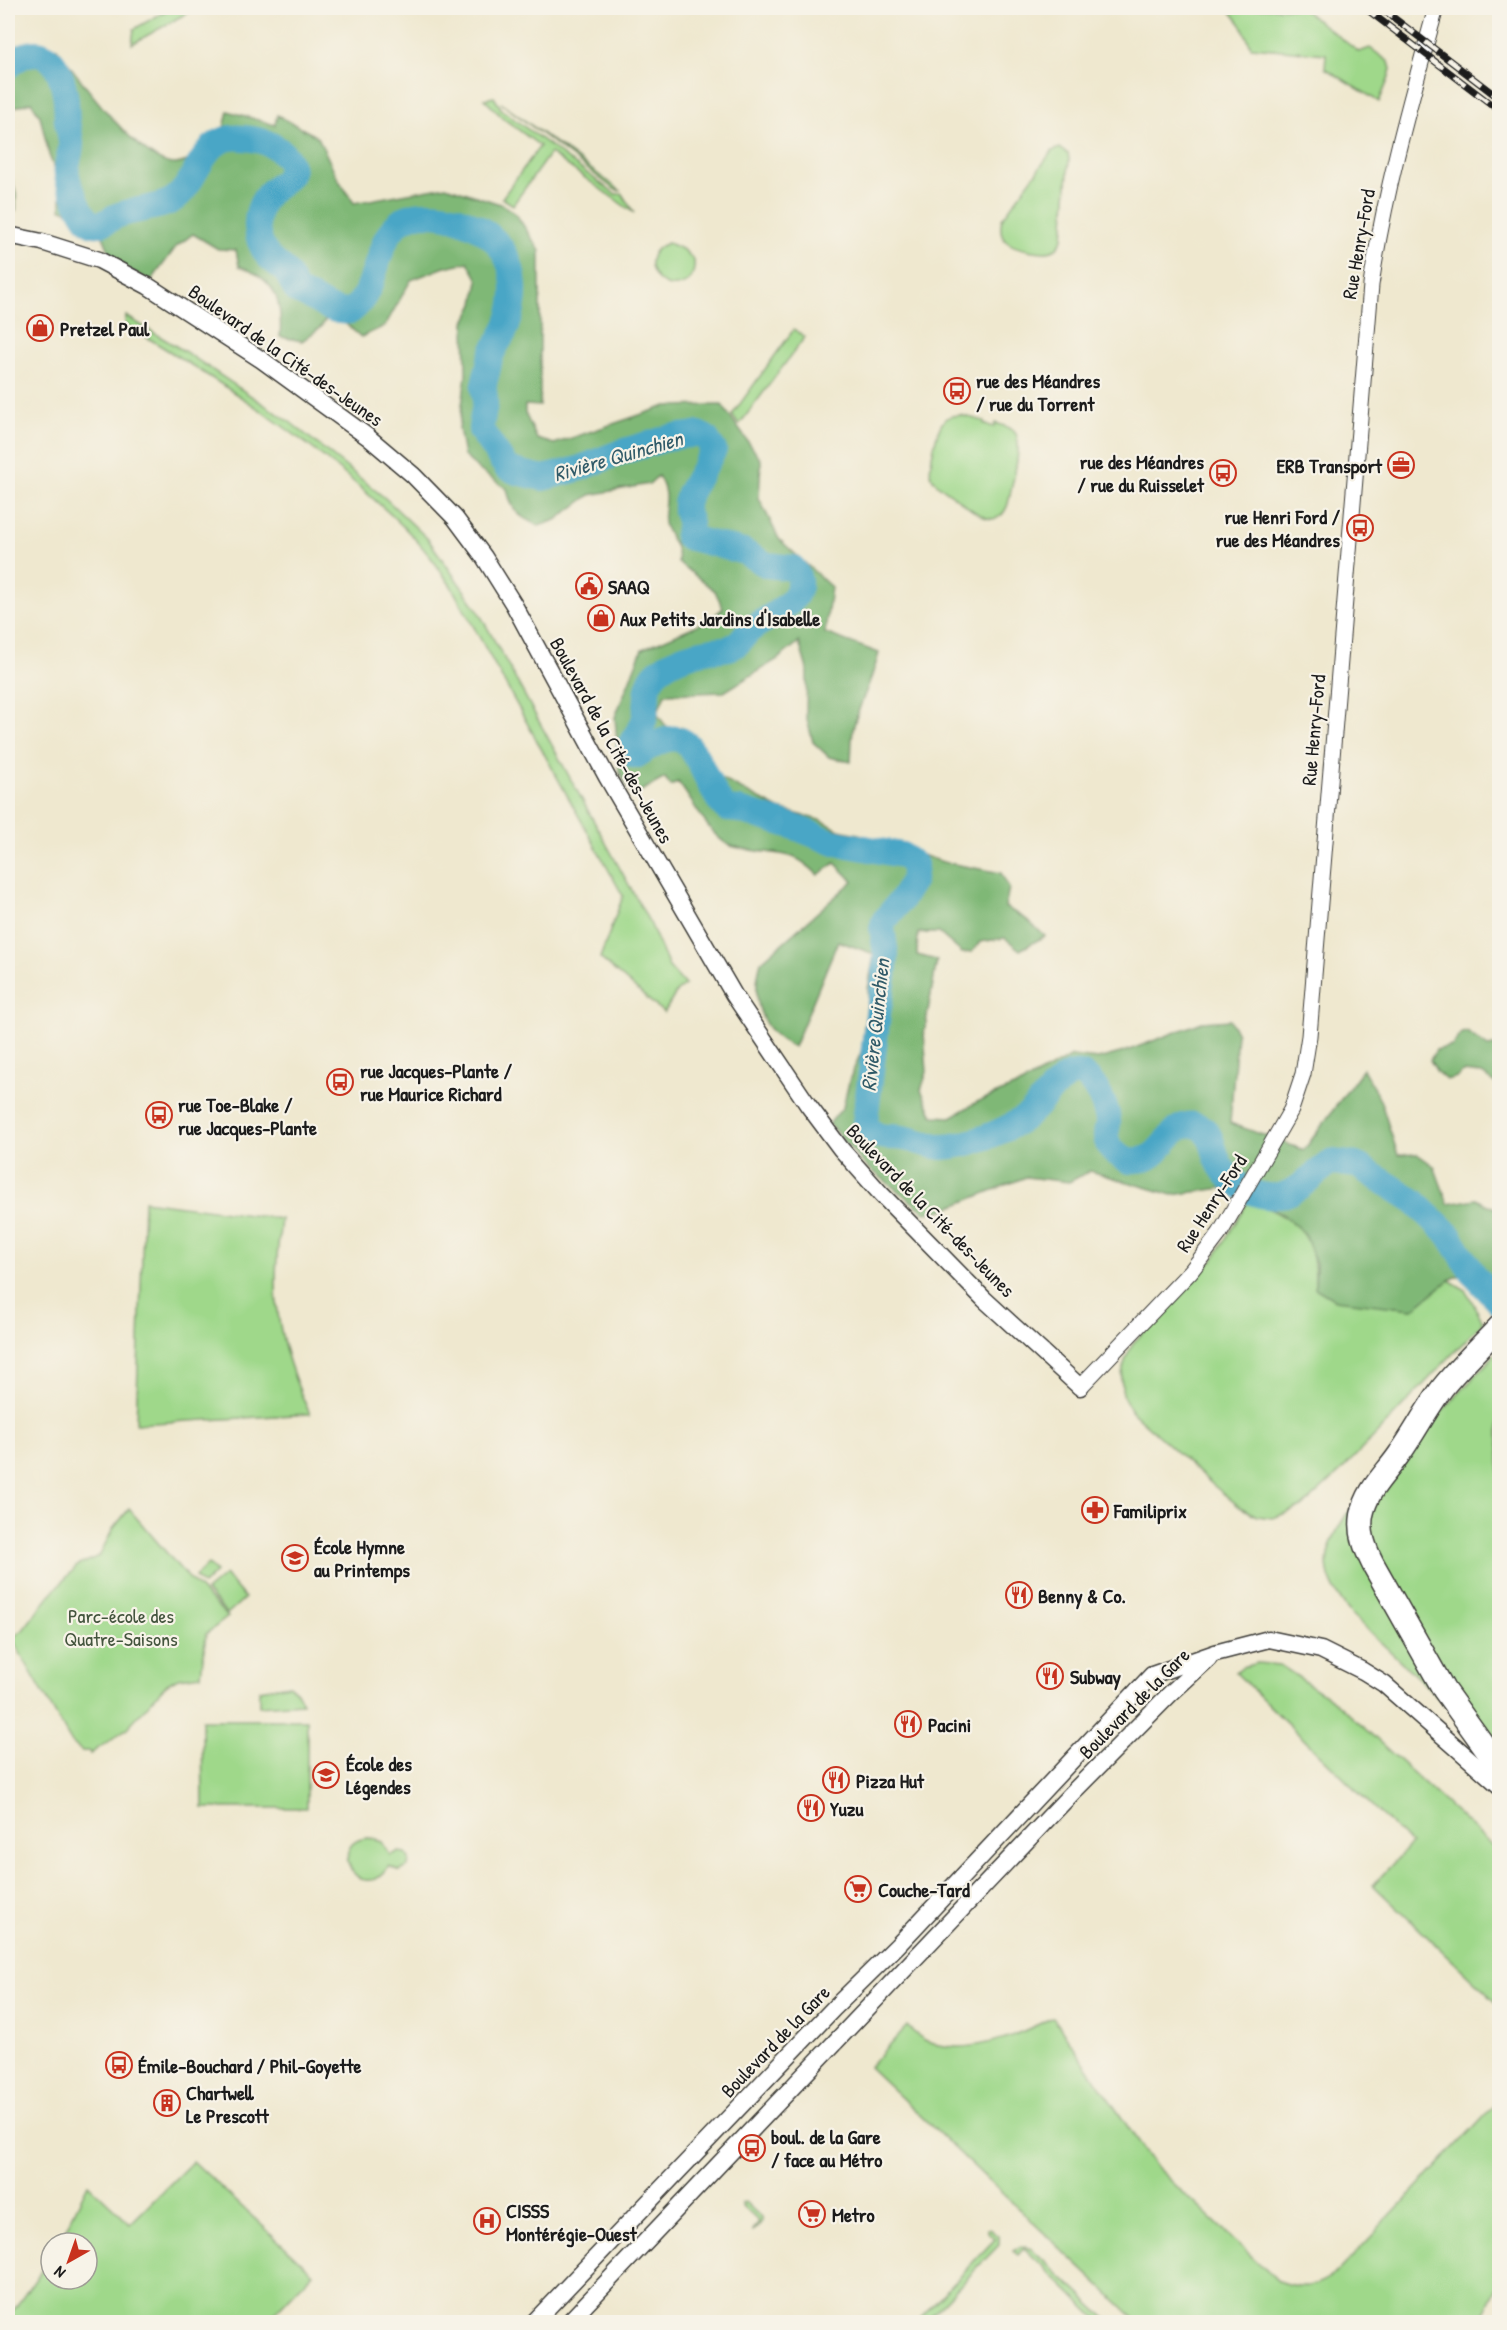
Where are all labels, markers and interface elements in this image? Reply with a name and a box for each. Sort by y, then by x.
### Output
street label: Rue Henry-Ford [1335,187,1381,301]
street label: Boulevard de la Cité-des-Jeunes [183,278,389,433]
shop icon: Pretzel Paul [25,313,55,343]
place label: Pretzel Paul [60,315,150,342]
place label: rue des Méandres / rue du Torrent [976,367,1101,417]
bus stop icon: rue des Méandres / rue du Torrent [942,376,972,406]
water label: Rivière Quinchien [550,423,687,488]
place label: rue des Méandres / rue du Ruisselet [1077,448,1205,498]
office icon: ERB Transport [1386,450,1416,480]
place label: ERB Transport [1277,452,1383,480]
bus stop icon: rue des Méandres / rue du Ruisselet [1208,458,1238,488]
place label: rue Henri Ford / rue des Méandres [1216,503,1341,553]
bus stop icon: rue Henri Ford / rue des Méandres [1345,513,1375,543]
public building icon: SAAQ [574,571,604,601]
place label: SAAQ [608,573,650,600]
shop icon: Aux Petits Jardins d'Isabelle [586,603,616,633]
place label: Aux Petits Jardins d'Isabelle [620,605,820,632]
street label: Boulevard de la Cité-des-Jeunes [544,632,680,848]
street label: Rue Henry-Ford [1295,673,1331,787]
water label: Rivière Quinchien [854,956,897,1093]
place label: rue Jacques-Plante / rue Maurice Richard [360,1057,513,1107]
bus stop icon: rue Jacques-Plante / rue Maurice Richard [325,1067,355,1097]
place label: rue Toe-Blake / rue Jacques-Plante [178,1091,317,1142]
bus stop icon: rue Toe-Blake / rue Jacques-Plante [144,1100,174,1130]
street label: Boulevard de la Cité-des-Jeunes [841,1117,1021,1303]
street label: Rue Henry-Ford [1169,1149,1253,1257]
pharmacy icon: Familiprix [1080,1495,1110,1525]
place label: Familiprix [1113,1497,1187,1525]
place label: École Hymne au Printemps [314,1533,410,1584]
school or university icon: École Hymne au Printemps [280,1543,310,1573]
restaurant icon: Benny & Co. [1004,1580,1034,1610]
place label: Benny & Co. [1038,1582,1126,1610]
park label: Parc-école des Quatre-Saisons [64,1602,178,1652]
street label: Boulevard de la Gare [1073,1642,1195,1764]
restaurant icon: Subway [1035,1661,1065,1691]
place label: Subway [1070,1663,1122,1691]
restaurant icon: Pacini [893,1709,923,1739]
place label: Pacini [928,1711,971,1738]
place label: École des Légendes [346,1750,412,1801]
school or university icon: École des Légendes [311,1760,341,1790]
restaurant icon: Pizza Hut [821,1765,851,1795]
place label: Pizza Hut [856,1767,925,1794]
restaurant icon: Yuzu [796,1793,826,1823]
place label: Yuzu [830,1795,864,1822]
supermarket icon: Couche-Tard [843,1874,873,1904]
place label: Couche-Tard [878,1876,970,1903]
street label: Boulevard de la Gare [714,1979,836,2103]
bus stop icon: Émile-Bouchard / Phil-Goyette [104,2050,134,2080]
place label: Émile-Bouchard / Phil-Goyette [138,2052,361,2080]
place label: Chartwell Le Prescott [186,2079,270,2129]
building icon: Chartwell Le Prescott [152,2088,182,2118]
place label: boul. de la Gare / face au Métro [771,2123,882,2173]
bus stop icon: boul. de la Gare / face au Métro [737,2133,767,2163]
place label: CISSS Montérégie-Ouest [506,2197,638,2248]
supermarket icon: Metro [797,2199,827,2229]
place label: Metro [832,2201,875,2228]
hospital icon: CISSS Montérégie-Ouest [472,2206,502,2236]
north arrow [39,2231,99,2291]
text: N [49,2261,70,2284]

